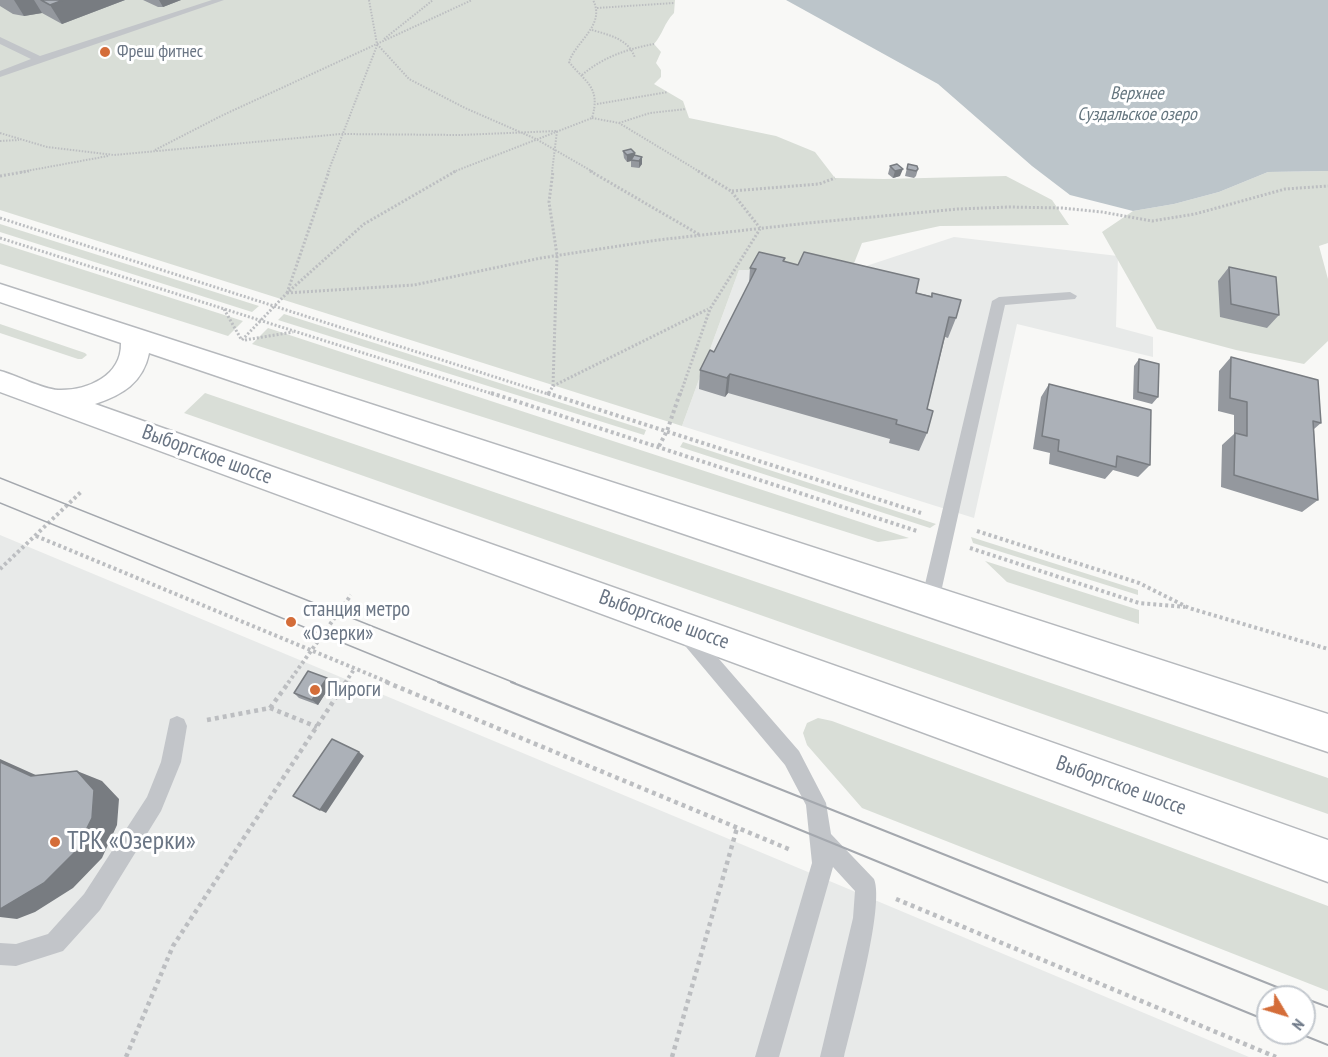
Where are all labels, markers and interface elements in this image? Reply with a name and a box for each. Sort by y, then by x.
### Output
place label: Фреш фитнес [117,41,203,63]
marker: Фреш фитнес [98,45,112,59]
water label: Верхнее Суздальское озеро [1077,83,1197,125]
street label: Выборгское шоссе [139,420,275,490]
street label: Выборгское шоссе [596,585,732,655]
place label: станция метро «Озерки» [303,597,410,647]
marker: станция метро «Озерки» [284,615,298,629]
place label: Пироги [327,677,381,703]
marker: Пироги [308,683,322,697]
street label: Выборгское шоссе [1053,751,1189,821]
place label: ТРК «Озерки» [67,826,196,858]
marker: ТРК «Озерки» [48,835,62,849]
north arrow [1256,985,1316,1045]
text: N [1288,1015,1309,1034]

